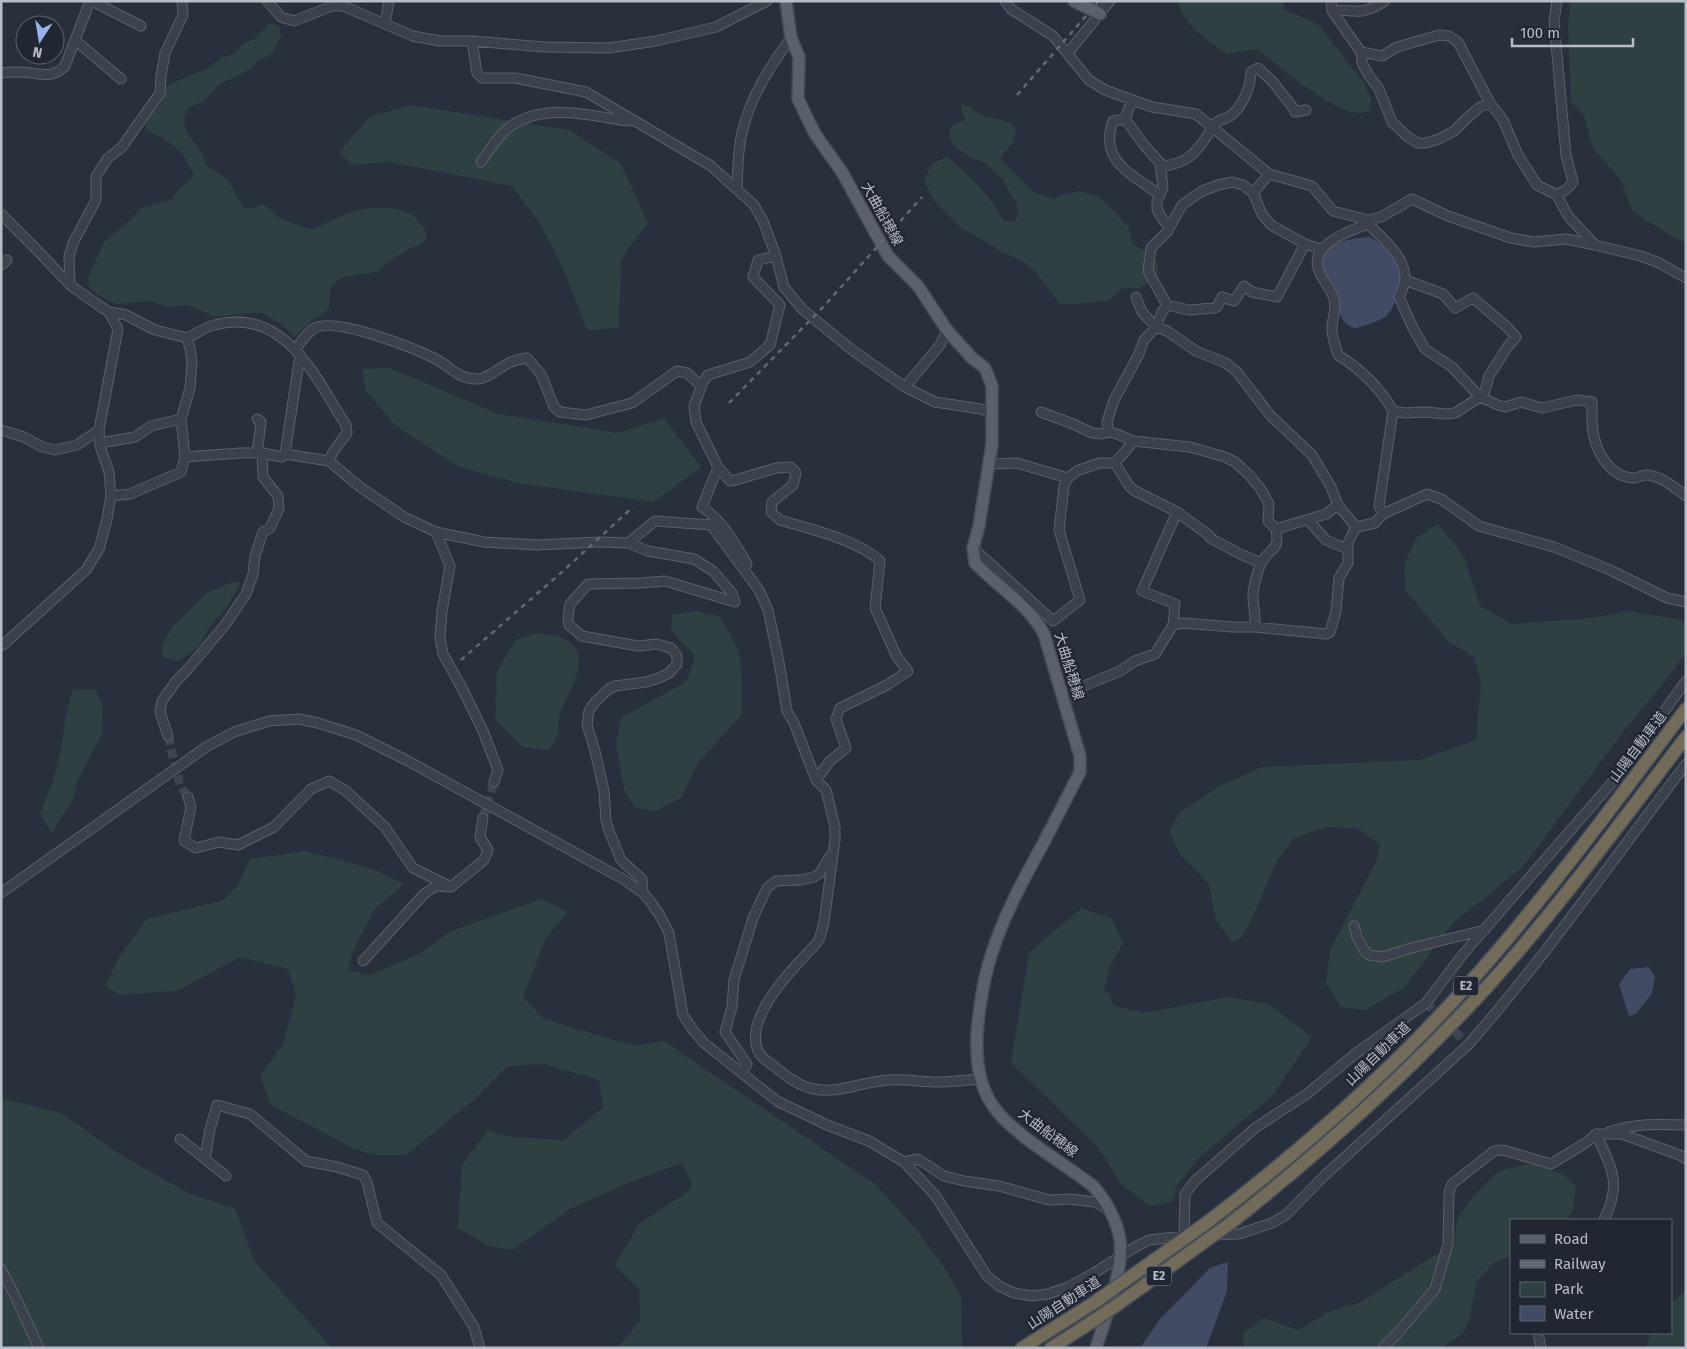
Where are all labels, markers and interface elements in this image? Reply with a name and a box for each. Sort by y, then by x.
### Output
north arrow [15,15,65,65]
scale bar [1512,15,1633,47]
text: 100 m [1520,24,1560,42]
text: N [31,43,44,62]
street label: 大曲船穂線 [858,179,906,249]
street label: 大曲船穂線 [1051,630,1087,702]
street label: 山陽自動車道 [1606,708,1670,786]
road number: E2 [1454,976,1478,996]
street label: 山陽自動車道 [1342,1019,1414,1089]
street label: 大曲船穂線 [1015,1105,1081,1161]
legend [1510,1219,1672,1334]
text: Road [1554,1230,1589,1248]
text: Railway [1554,1255,1606,1273]
road number: E2 [1146,1266,1172,1285]
street label: 山陽自動車道 [1024,1273,1104,1333]
text: Park [1554,1280,1584,1298]
text: Water [1554,1305,1593,1323]

